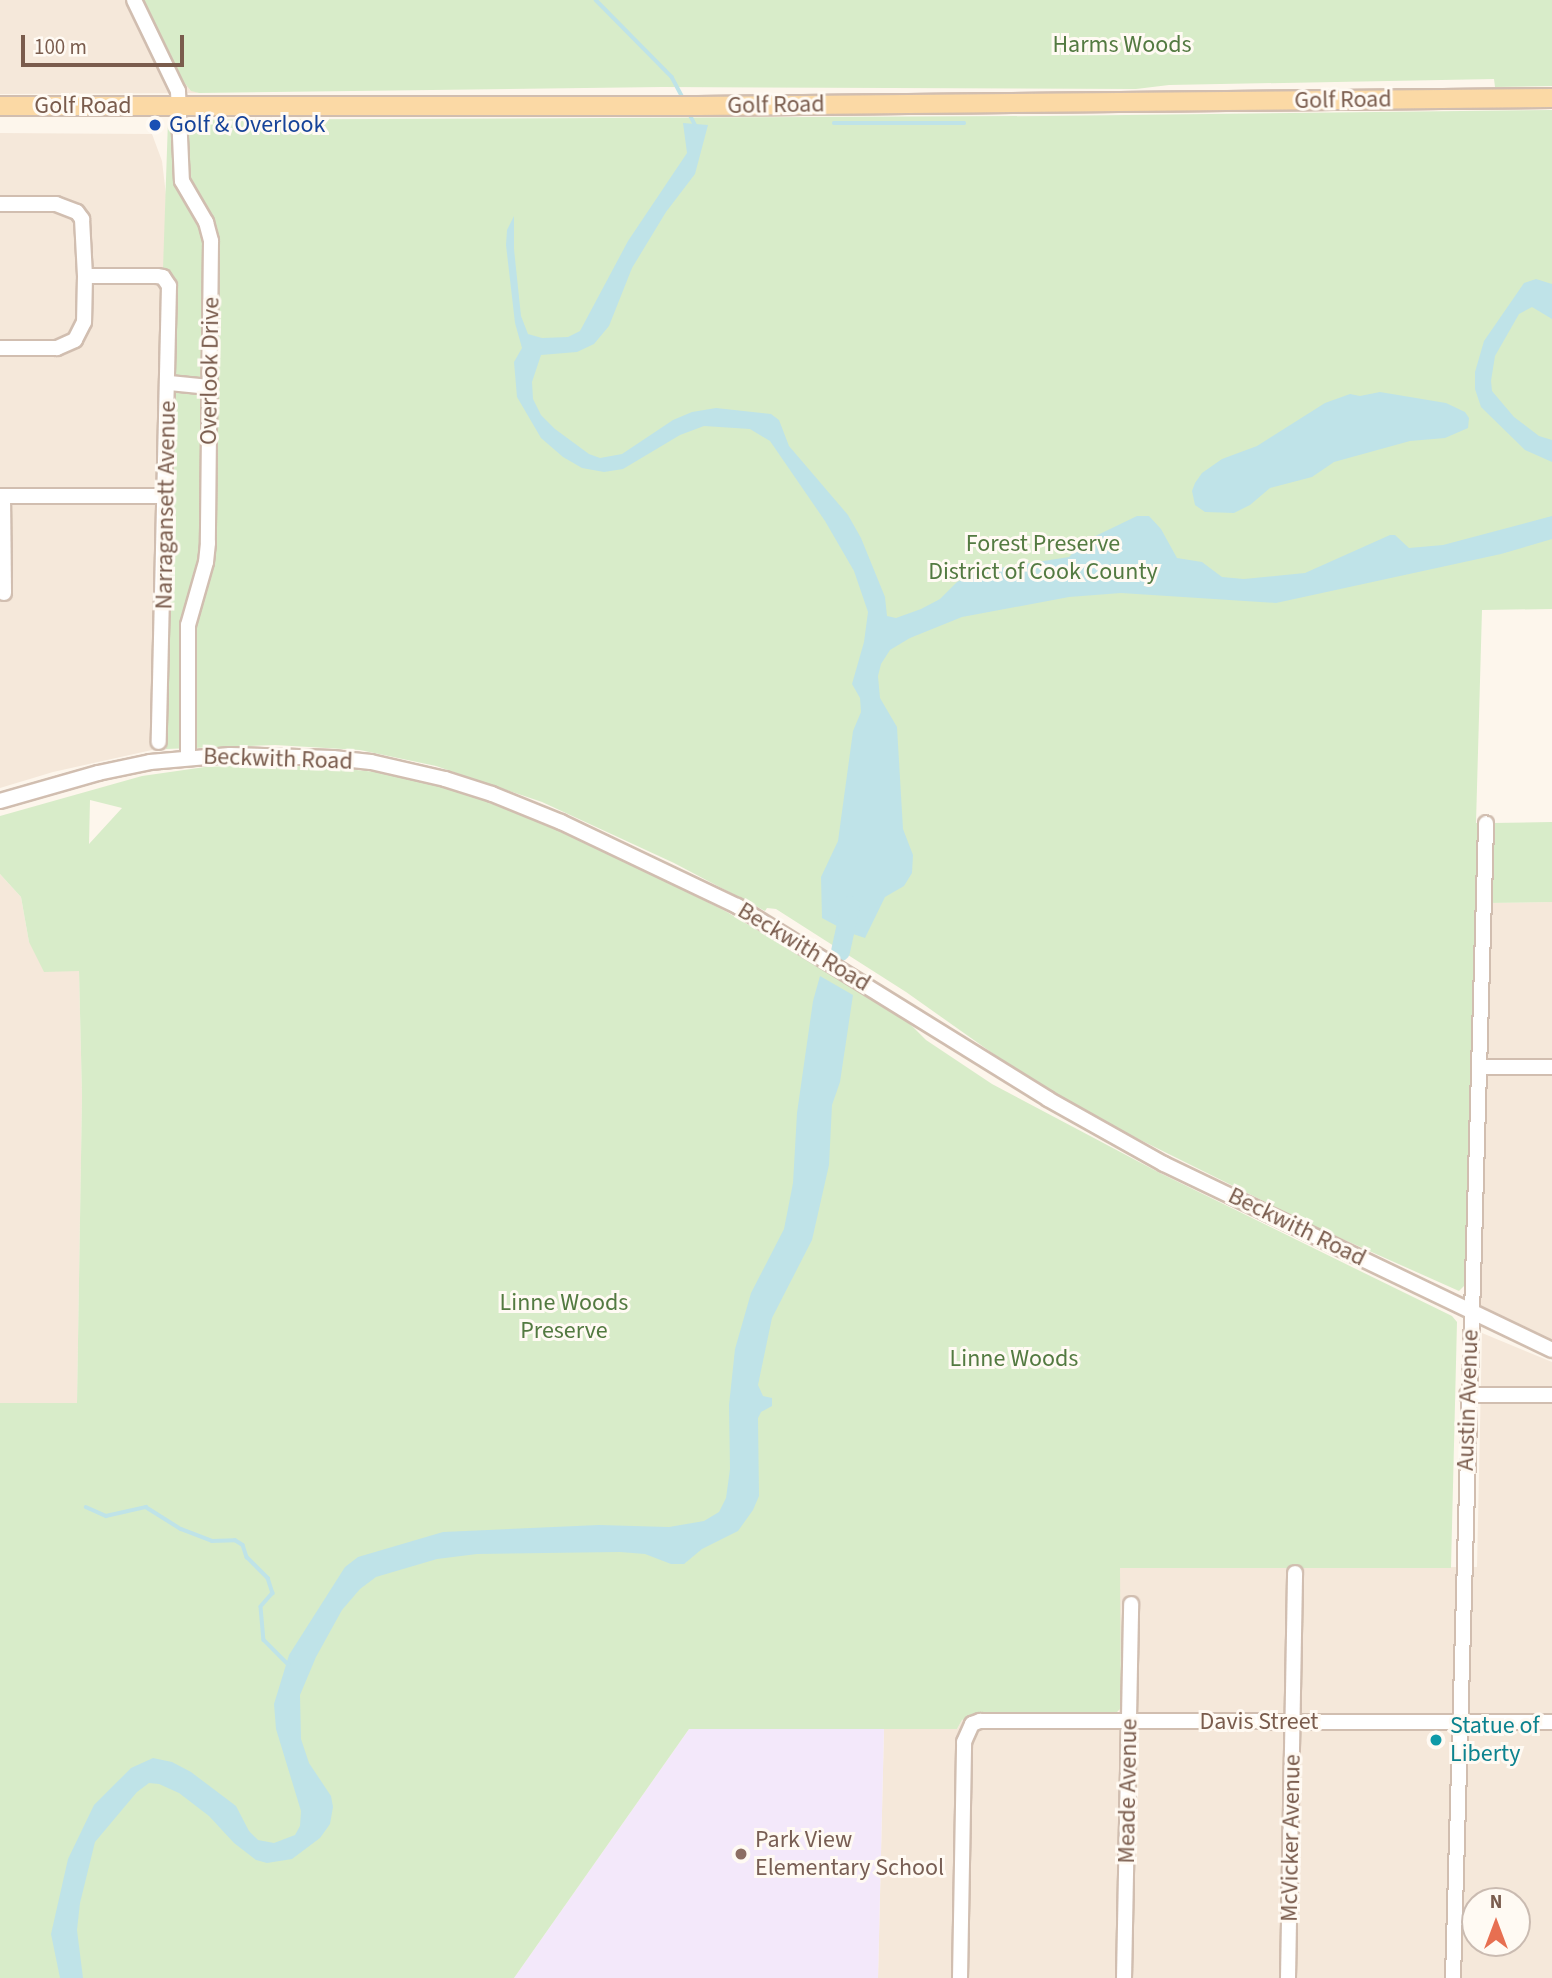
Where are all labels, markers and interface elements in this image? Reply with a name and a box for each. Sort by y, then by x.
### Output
scale bar [24,21,187,65]
park label: Harms Woods [1052,31,1192,59]
text: 100 m [34,32,87,62]
street label: Golf Road [1294,85,1392,115]
street label: Golf Road [727,90,825,120]
street label: Golf Road [34,92,132,120]
place label: Golf & Overlook [169,111,325,139]
marker: Golf & Overlook [147,117,163,133]
street label: Overlook Drive [194,297,226,445]
street label: Narragansett Avenue [150,400,182,610]
park label: Forest Preserve District of Cook County [928,530,1158,586]
street label: Beckwith Road [203,742,353,776]
street label: Beckwith Road [733,896,875,998]
street label: Beckwith Road [1224,1181,1370,1273]
park label: Linne Woods Preserve [500,1289,628,1345]
street label: Austin Avenue [1451,1329,1485,1471]
park label: Linne Woods [950,1345,1078,1373]
street label: Davis Street [1200,1708,1318,1736]
place label: Statue of Liberty [1450,1712,1539,1768]
street label: Meade Avenue [1112,1718,1144,1864]
marker: Statue of Liberty [1428,1732,1444,1748]
street label: McVicker Avenue [1275,1754,1307,1922]
place label: Park View Elementary School [755,1826,944,1882]
marker: Park View Elementary School [733,1846,749,1862]
north arrow [1461,1887,1531,1957]
text: N [1490,1889,1502,1916]

